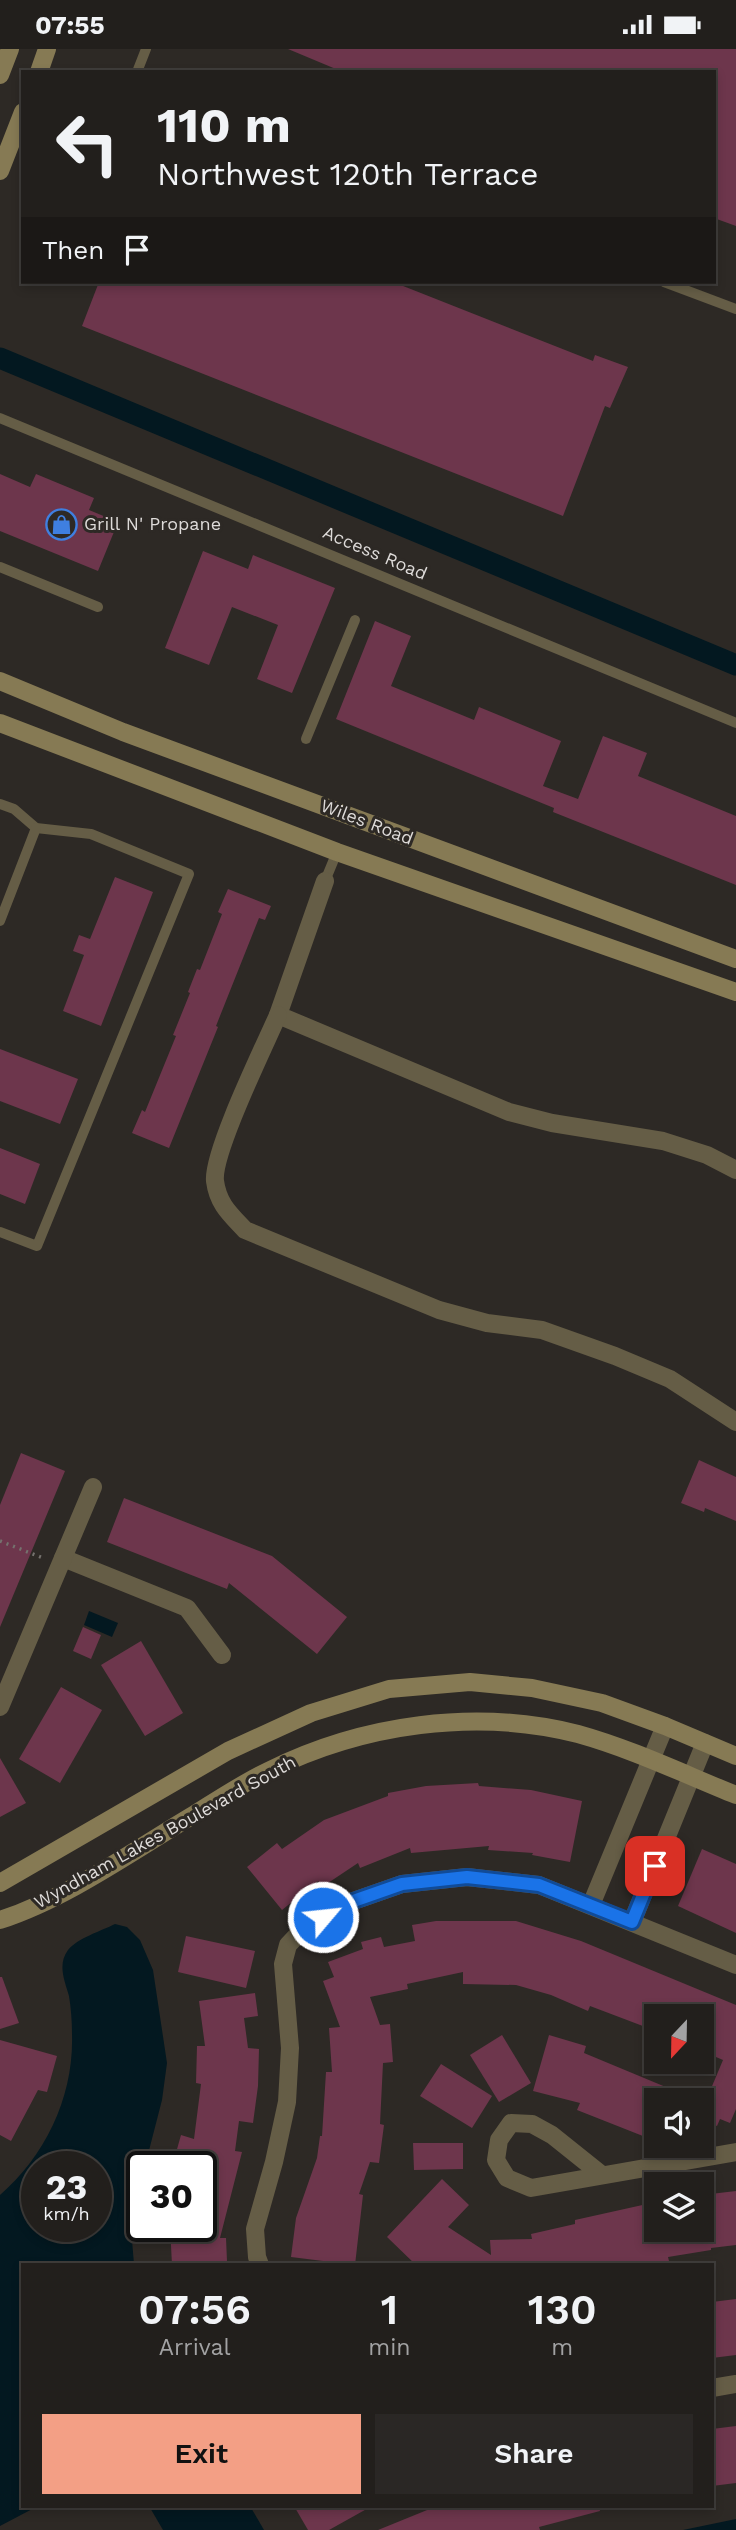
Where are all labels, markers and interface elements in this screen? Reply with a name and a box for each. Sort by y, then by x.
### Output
text: 07:55 [35,10,105,40]
text: 110 m [157,96,291,154]
icon: left [42,98,133,189]
text: Northwest 120th Terrace [157,155,538,193]
icon: arrive [118,231,156,269]
text: Then [42,235,104,265]
shop icon: Grill N' Propane [44,507,78,541]
place label: Grill N' Propane [84,513,221,534]
street label: Access Road [320,521,431,584]
street label: Wiles Road [318,794,416,849]
street label: Wyndham Lakes Boulevard South [30,1751,299,1912]
pin [625,1836,685,1896]
icon: arrive [636,1847,674,1885]
position arrow [286,1880,360,1954]
north arrow [644,2004,714,2074]
map controls [644,2004,714,2242]
button: sound [644,2088,714,2158]
speed limit sign: 30 [126,2151,217,2242]
text: 23 [46,2166,87,2208]
button: layers [644,2172,714,2242]
text: km/h [43,2203,90,2224]
text: 07:56 [138,2285,251,2334]
text: 1 [381,2285,398,2334]
text: 130 [528,2285,597,2334]
text: Arrival [159,2334,231,2361]
text: min [368,2334,411,2361]
text: m [551,2334,573,2361]
button: Exit [42,2414,361,2494]
button: Share [375,2414,693,2494]

